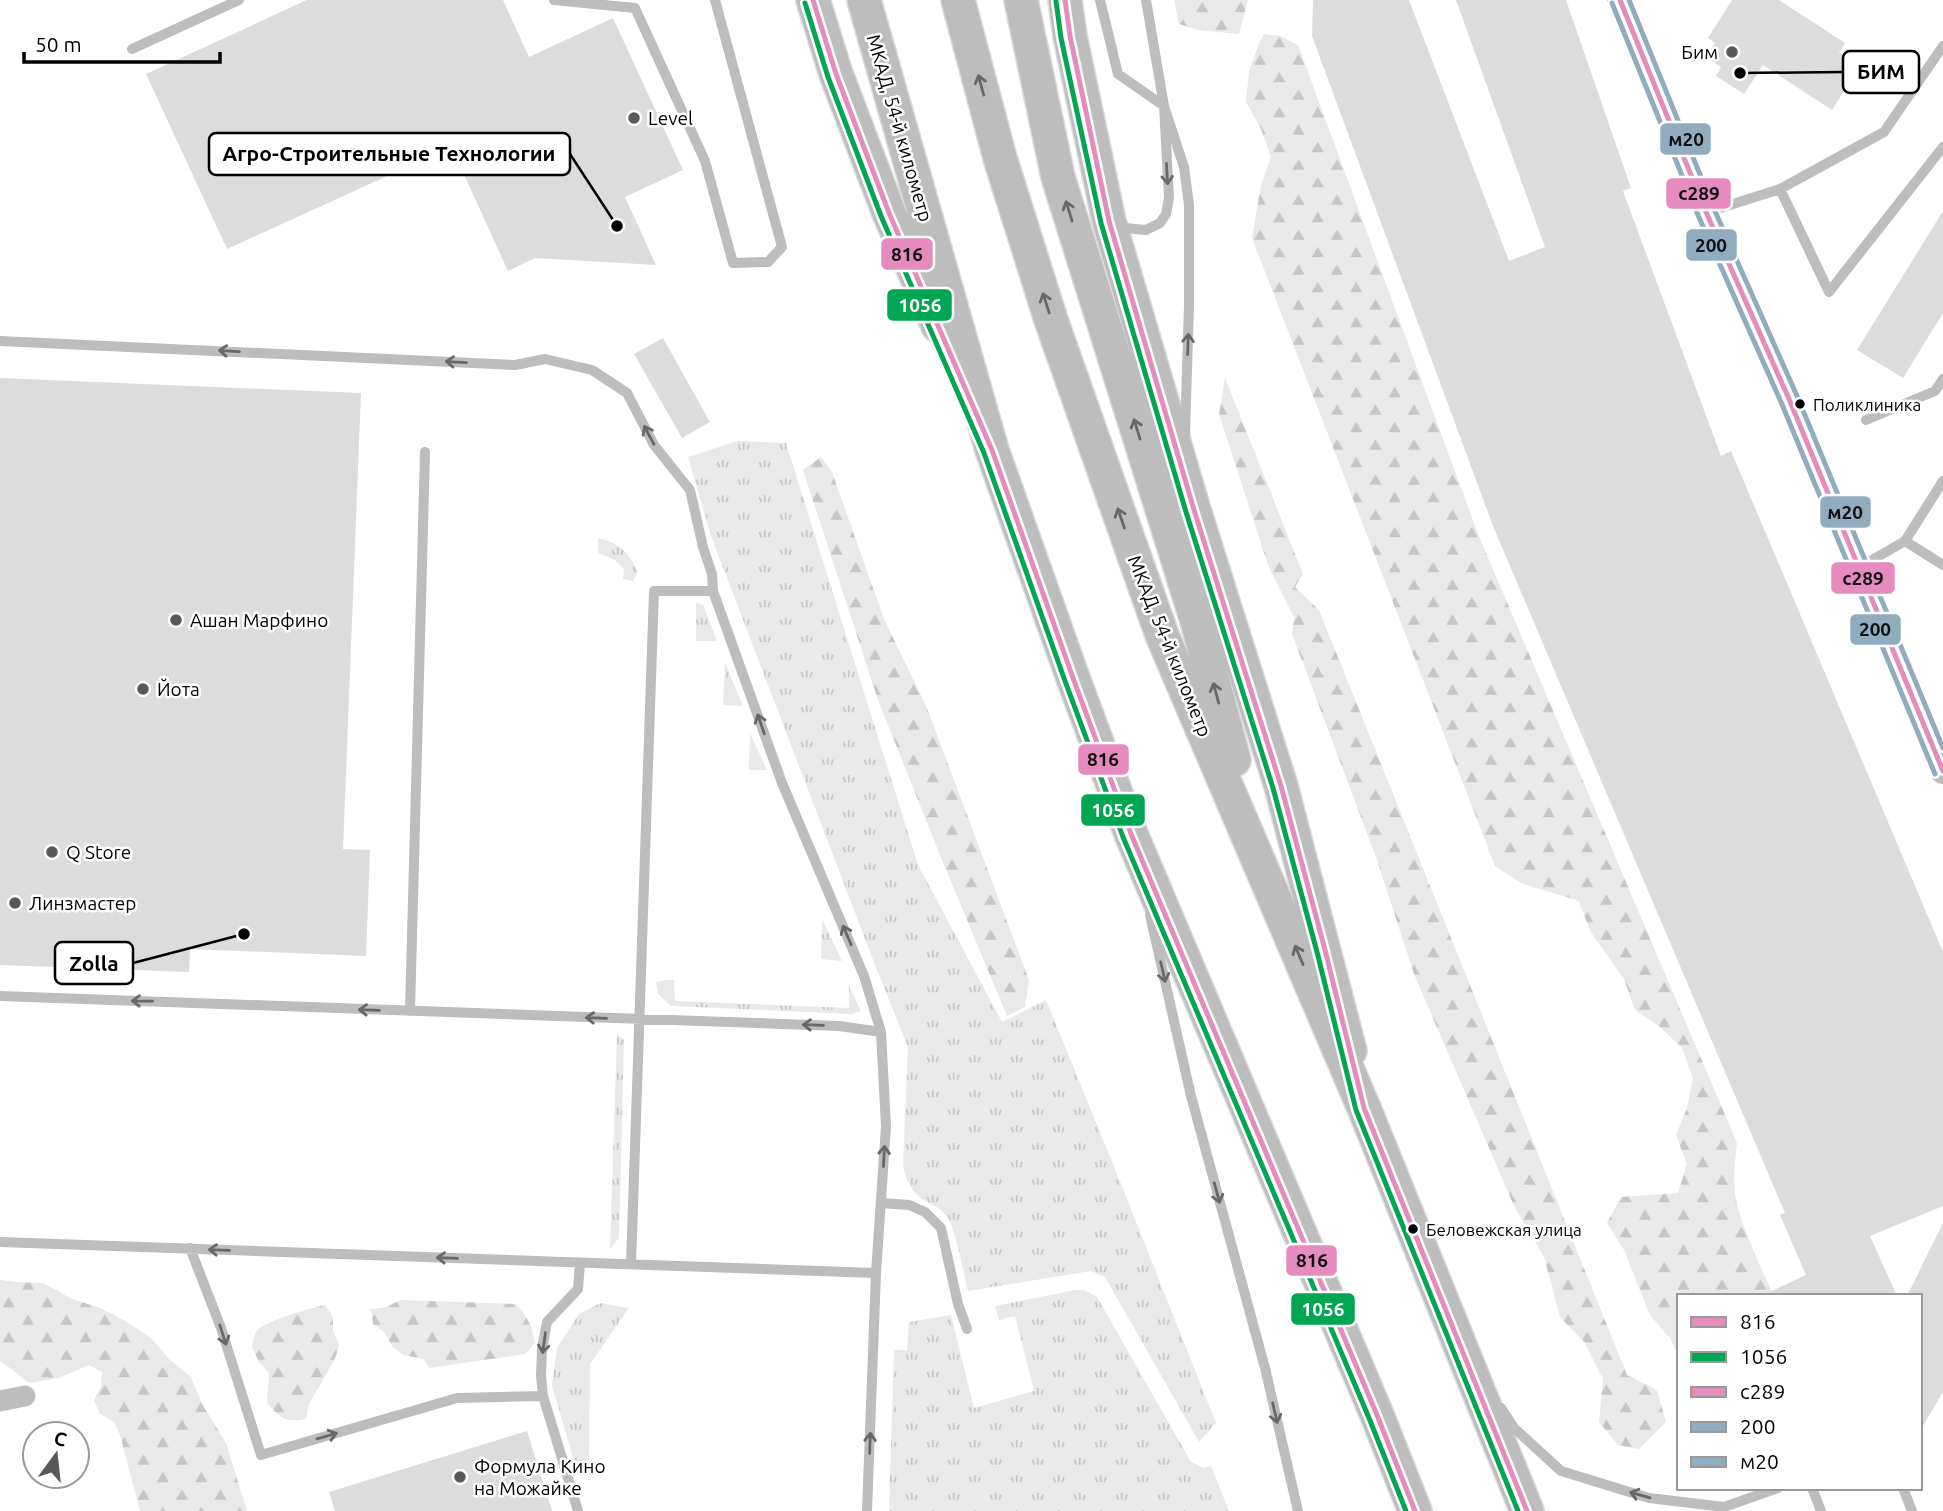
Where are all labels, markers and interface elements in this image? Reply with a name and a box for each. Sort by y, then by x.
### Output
scale bar [24,21,220,65]
text: 50 m [35,32,82,56]
street label: МКАД, 54-й километр [863,32,937,224]
place label: Бим [1681,41,1718,63]
marker: Бим [1724,44,1740,60]
callout: БИМ [1843,51,1919,93]
text: БИМ [1857,59,1905,83]
one-way arrow [973,74,986,96]
place label: Level [648,107,693,129]
marker: Level [626,110,642,126]
line badge: м20 [1659,122,1712,156]
text: м20 [1668,128,1704,150]
callout: Агро-Строительные Технологии [209,133,570,175]
text: Агро-Строительные Технологии [223,141,555,165]
one-way arrow [1161,162,1174,185]
line badge: с289 [1665,177,1732,210]
text: с289 [1678,182,1720,204]
one-way arrow [1061,201,1074,223]
line badge: 200 [1685,228,1738,262]
text: 200 [1695,234,1727,256]
line badge: 816 [880,237,934,271]
text: 816 [891,243,923,265]
line badge: 1056 [886,288,953,322]
one-way arrow [1039,292,1051,314]
text: 1056 [899,294,941,316]
one-way arrow [1181,333,1194,356]
one-way arrow [217,345,240,358]
one-way arrow [445,355,468,368]
place label: Поликлиника [1813,395,1921,414]
marker: Поликлиника [1793,397,1807,411]
one-way arrow [1129,418,1142,440]
one-way arrow [642,426,656,446]
line badge: м20 [1819,495,1872,529]
text: м20 [1827,501,1863,523]
one-way arrow [1114,507,1126,529]
street label: МКАД, 54-й километр [1124,552,1216,740]
line badge: с289 [1830,561,1896,595]
text: с289 [1842,567,1884,589]
place label: Ашан Марфино [190,609,328,631]
marker: Ашан Марфино [168,612,184,628]
line badge: 200 [1849,613,1902,646]
text: 200 [1859,618,1891,640]
place label: Йота [157,678,200,700]
marker: Йота [135,681,151,697]
one-way arrow [1209,682,1222,704]
one-way arrow [754,713,767,735]
line badge: 816 [1077,743,1130,776]
text: 816 [1087,748,1119,770]
line badge: 1056 [1080,793,1146,827]
text: 1056 [1092,799,1134,821]
place label: Q Store [66,841,131,863]
marker: Q Store [44,844,60,860]
place label: Линзмастер [29,892,136,914]
marker: Линзмастер [7,895,23,911]
one-way arrow [839,924,852,946]
callout: Zolla [55,942,133,984]
one-way arrow [1292,945,1305,966]
text: Zolla [69,951,119,975]
one-way arrow [1157,960,1170,983]
one-way arrow [130,995,153,1008]
one-way arrow [358,1003,381,1016]
one-way arrow [585,1011,608,1024]
one-way arrow [802,1019,825,1032]
one-way arrow [878,1145,891,1168]
one-way arrow [1212,1182,1225,1204]
place label: Беловежская улица [1426,1220,1582,1239]
marker: Беловежская улица [1406,1222,1420,1236]
one-way arrow [208,1243,231,1256]
line badge: 816 [1285,1244,1338,1277]
text: 816 [1296,1249,1328,1271]
one-way arrow [435,1252,458,1265]
line badge: 1056 [1290,1292,1356,1326]
legend [1677,1294,1922,1490]
text: 1056 [1302,1298,1344,1320]
text: 816 [1740,1309,1776,1333]
one-way arrow [217,1324,230,1346]
one-way arrow [537,1331,550,1353]
text: 1056 [1740,1344,1787,1368]
text: с289 [1740,1379,1785,1403]
one-way arrow [1269,1401,1282,1424]
text: 200 [1740,1414,1776,1438]
north arrow [21,1420,91,1490]
text: С [52,1426,69,1451]
one-way arrow [315,1429,338,1442]
one-way arrow [863,1432,876,1455]
text: м20 [1740,1449,1779,1473]
place label: Формула Кино на Можайке [474,1455,606,1499]
marker: Формула Кино на Можайке [452,1469,468,1485]
one-way arrow [1629,1488,1651,1501]

